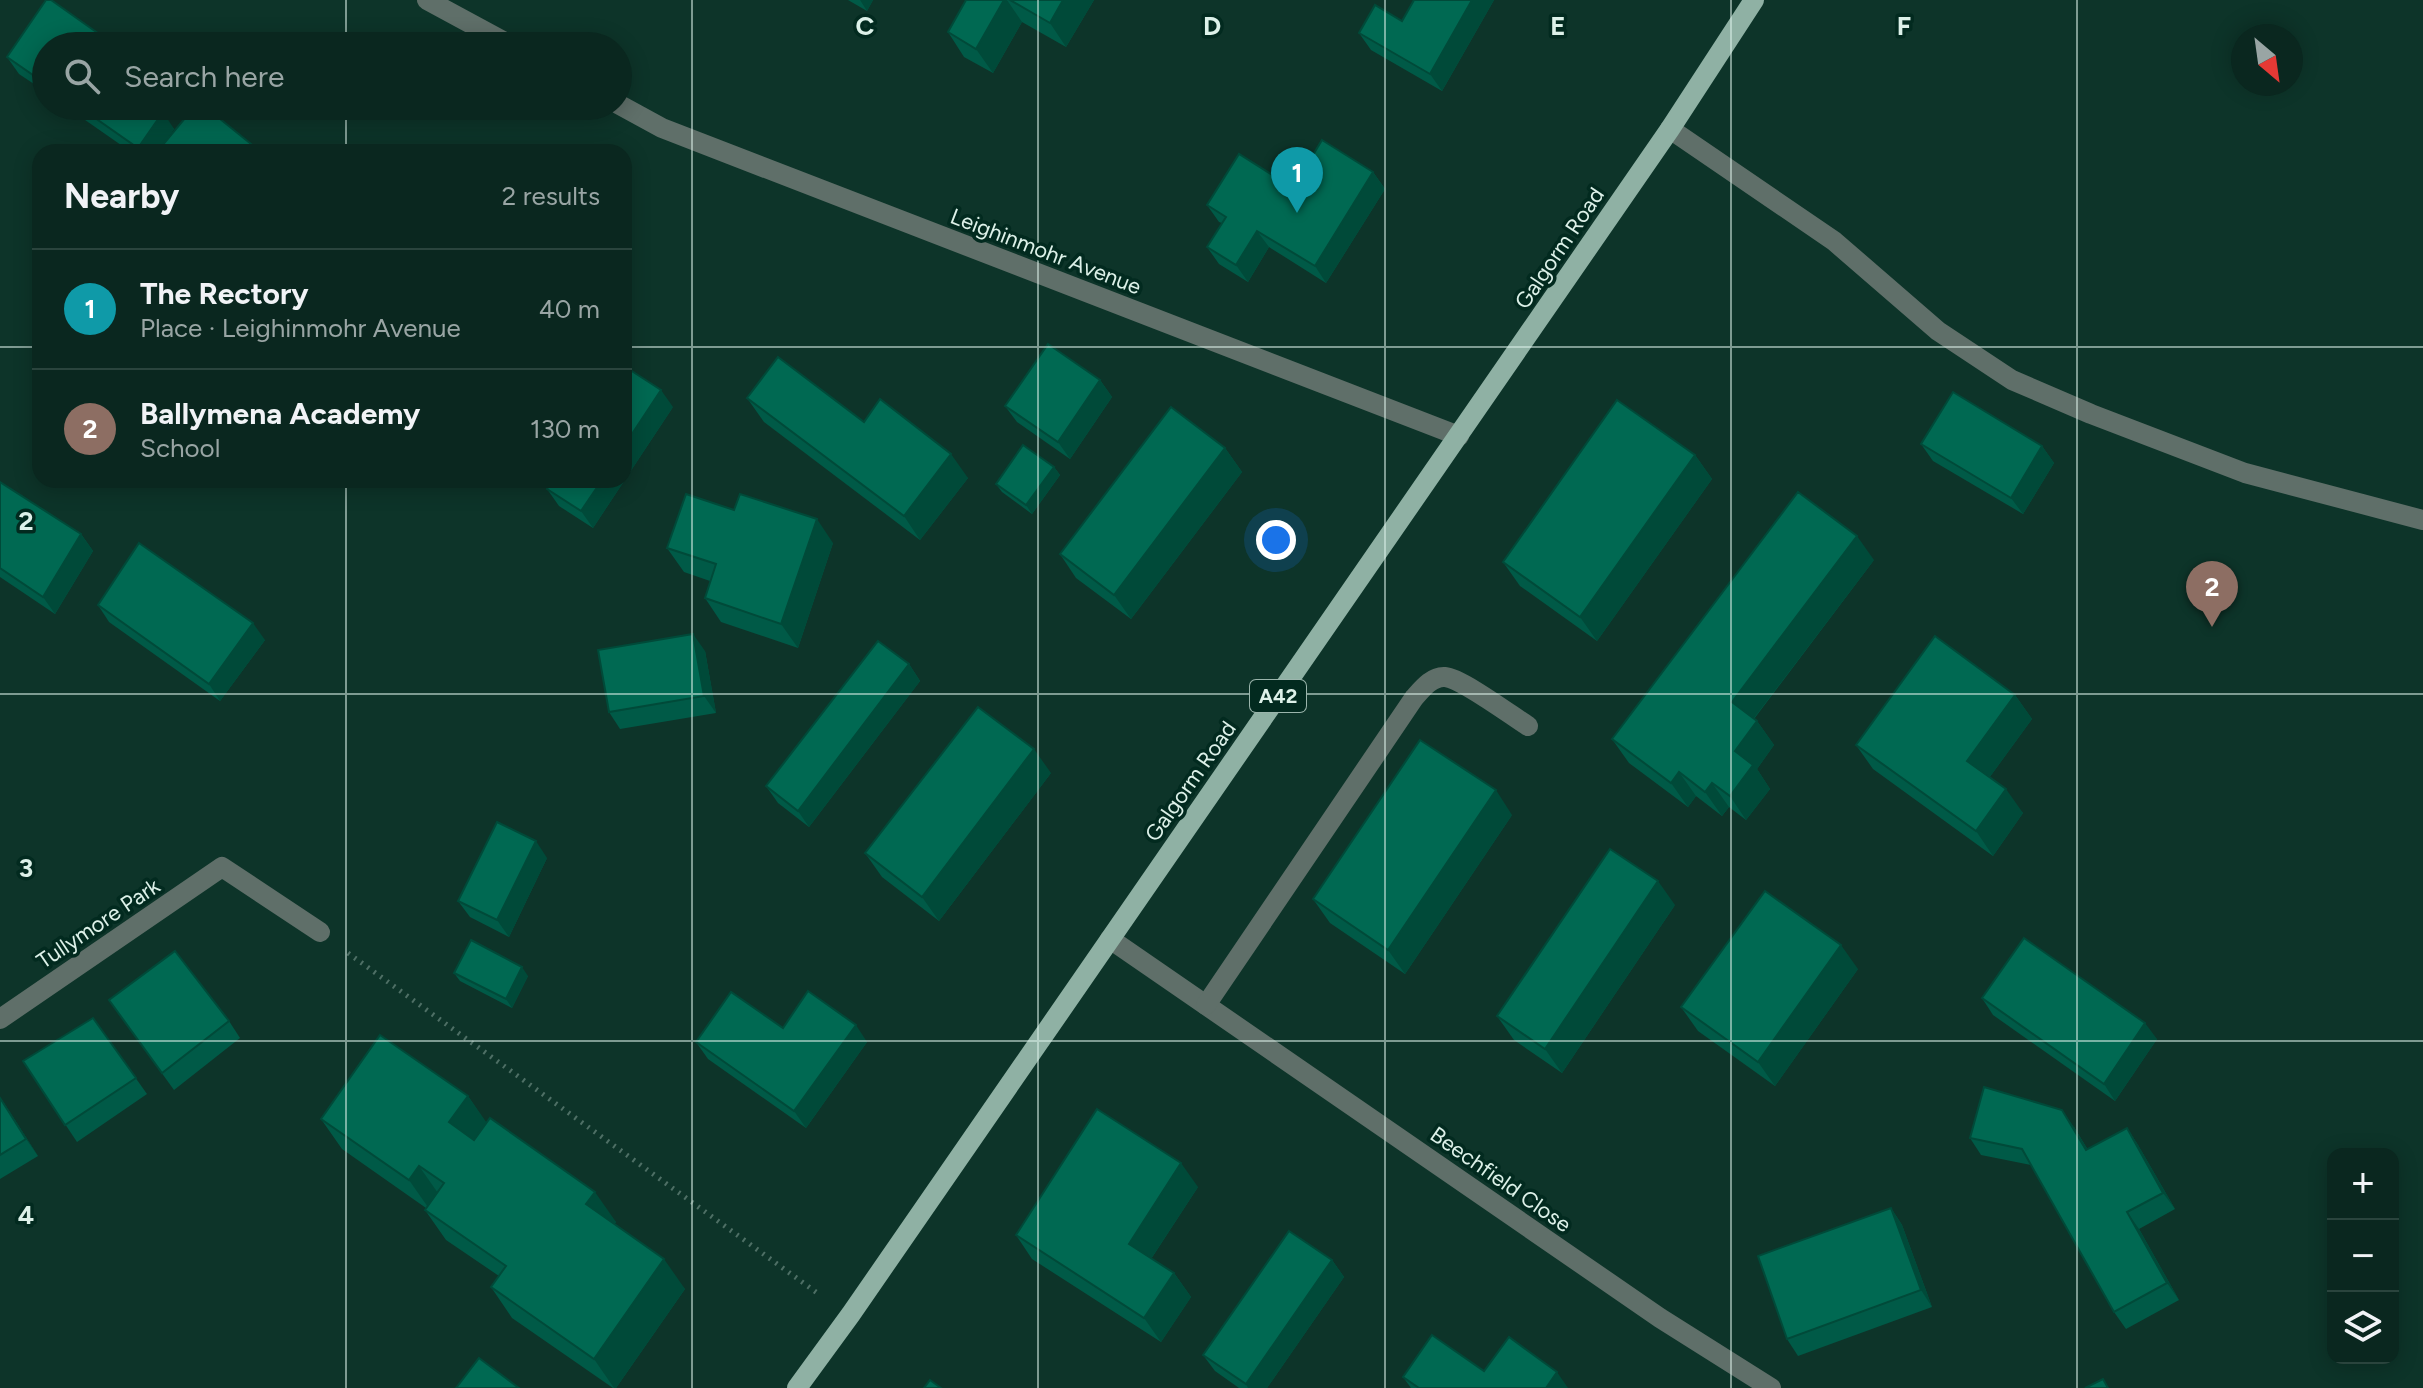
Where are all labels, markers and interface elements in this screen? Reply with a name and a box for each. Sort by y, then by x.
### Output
text: C [856,10,875,42]
text: D [1203,10,1221,42]
text: E [1550,10,1566,42]
text: F [1897,10,1911,42]
north arrow [2231,24,2303,96]
search box [32,32,632,120]
icon: search [60,54,104,98]
text: Search here [124,58,284,95]
pin: 1 [1271,147,1323,213]
text: Nearby [64,176,179,217]
text: 2 results [502,180,600,212]
street label: Galgorm Road [1509,182,1610,314]
street label: Leighinmohr Avenue [947,203,1145,300]
text: The Rectory [140,275,309,312]
text: 1 [85,293,95,325]
text: 40 m [539,293,600,325]
text: Place · Leighinmohr Avenue [140,312,461,344]
text: Ballymena Academy [140,395,420,432]
text: 2 [82,413,98,445]
text: 130 m [530,413,600,445]
text: School [140,432,220,464]
text: 2 [18,505,34,537]
your location [1256,520,1296,560]
pin: 2 [2186,561,2238,627]
road number: A42 [1250,680,1306,712]
street label: Galgorm Road [1139,716,1242,847]
text: 3 [19,852,33,884]
street label: Tullymore Park [32,872,165,975]
street label: Beechfield Close [1425,1121,1576,1238]
map controls [2327,1148,2399,1364]
button: + [2327,1148,2399,1220]
text: 4 [18,1199,34,1231]
button: − [2327,1220,2399,1292]
button: layers [2327,1292,2399,1364]

